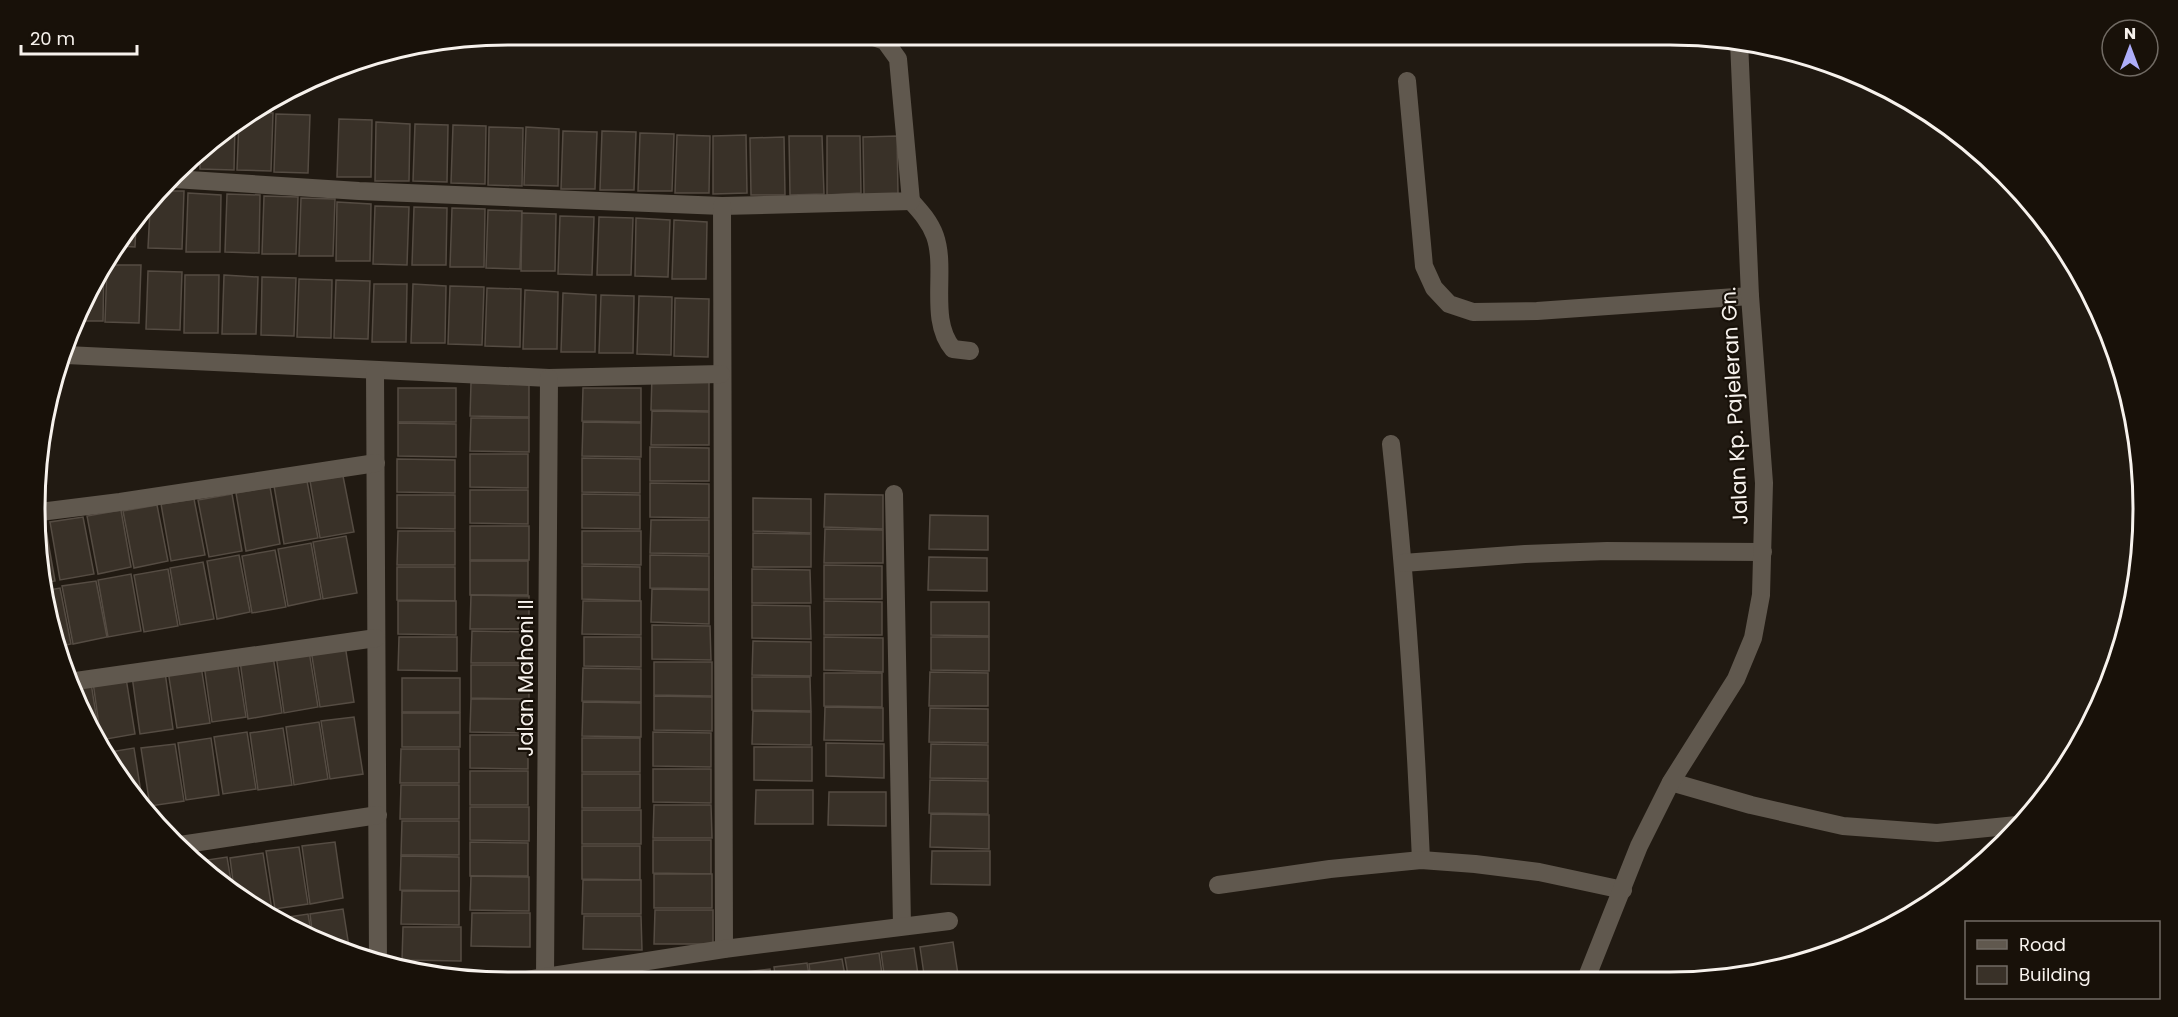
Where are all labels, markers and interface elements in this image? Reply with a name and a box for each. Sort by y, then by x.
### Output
scale bar [21,18,136,56]
north arrow [2100,18,2160,78]
text: N [2124,22,2136,45]
text: 20 m [30,26,75,51]
street label: Jalan Kp. Pajeleran Gn. [1713,286,1755,526]
street label: Jalan Mahoni II [511,599,540,757]
legend [1965,921,2160,999]
text: Road [2019,932,2066,957]
text: Building [2019,962,2091,987]

